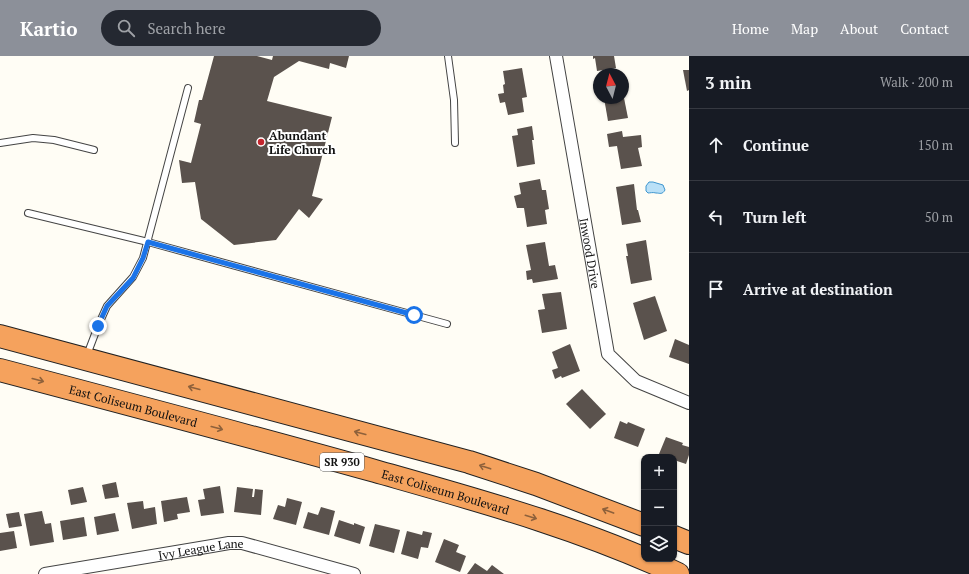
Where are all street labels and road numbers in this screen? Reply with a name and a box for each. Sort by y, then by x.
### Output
street label: Inwood Drive [577,217,604,290]
street label: East Coliseum Boulevard [68,381,200,430]
road number: SR 930 [320,453,364,471]
street label: East Coliseum Boulevard [380,466,512,517]
street label: Ivy League Lane [157,535,244,562]

